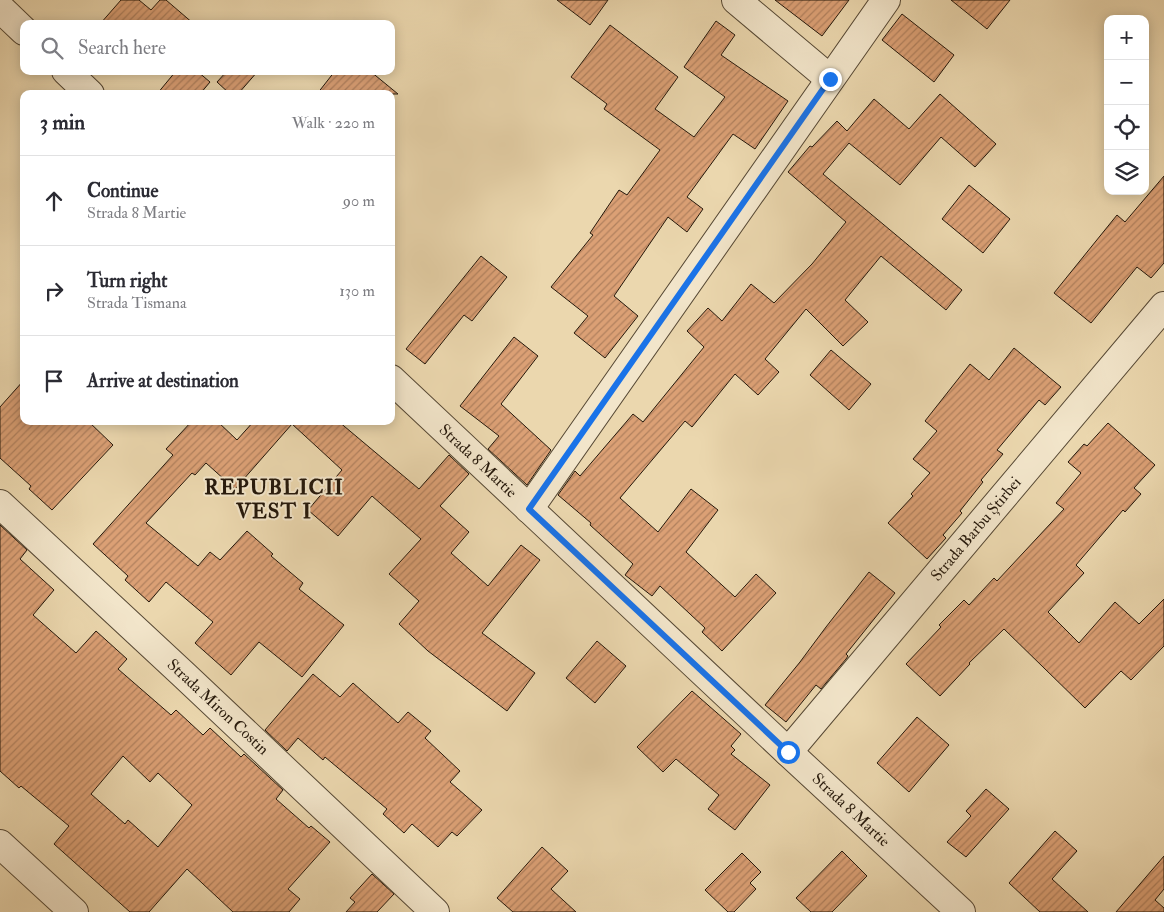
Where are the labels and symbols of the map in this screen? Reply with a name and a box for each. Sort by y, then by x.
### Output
route end [819,68,842,91]
street label: Strada 8 Martie [435,420,521,502]
street label: Strada Barbu Știrbei [927,473,1025,585]
district label: REPUBLICII VEST I [204,474,344,525]
street label: Strada Miron Costin [163,655,273,759]
route start [777,741,800,764]
street label: Strada 8 Martie [808,769,894,851]

